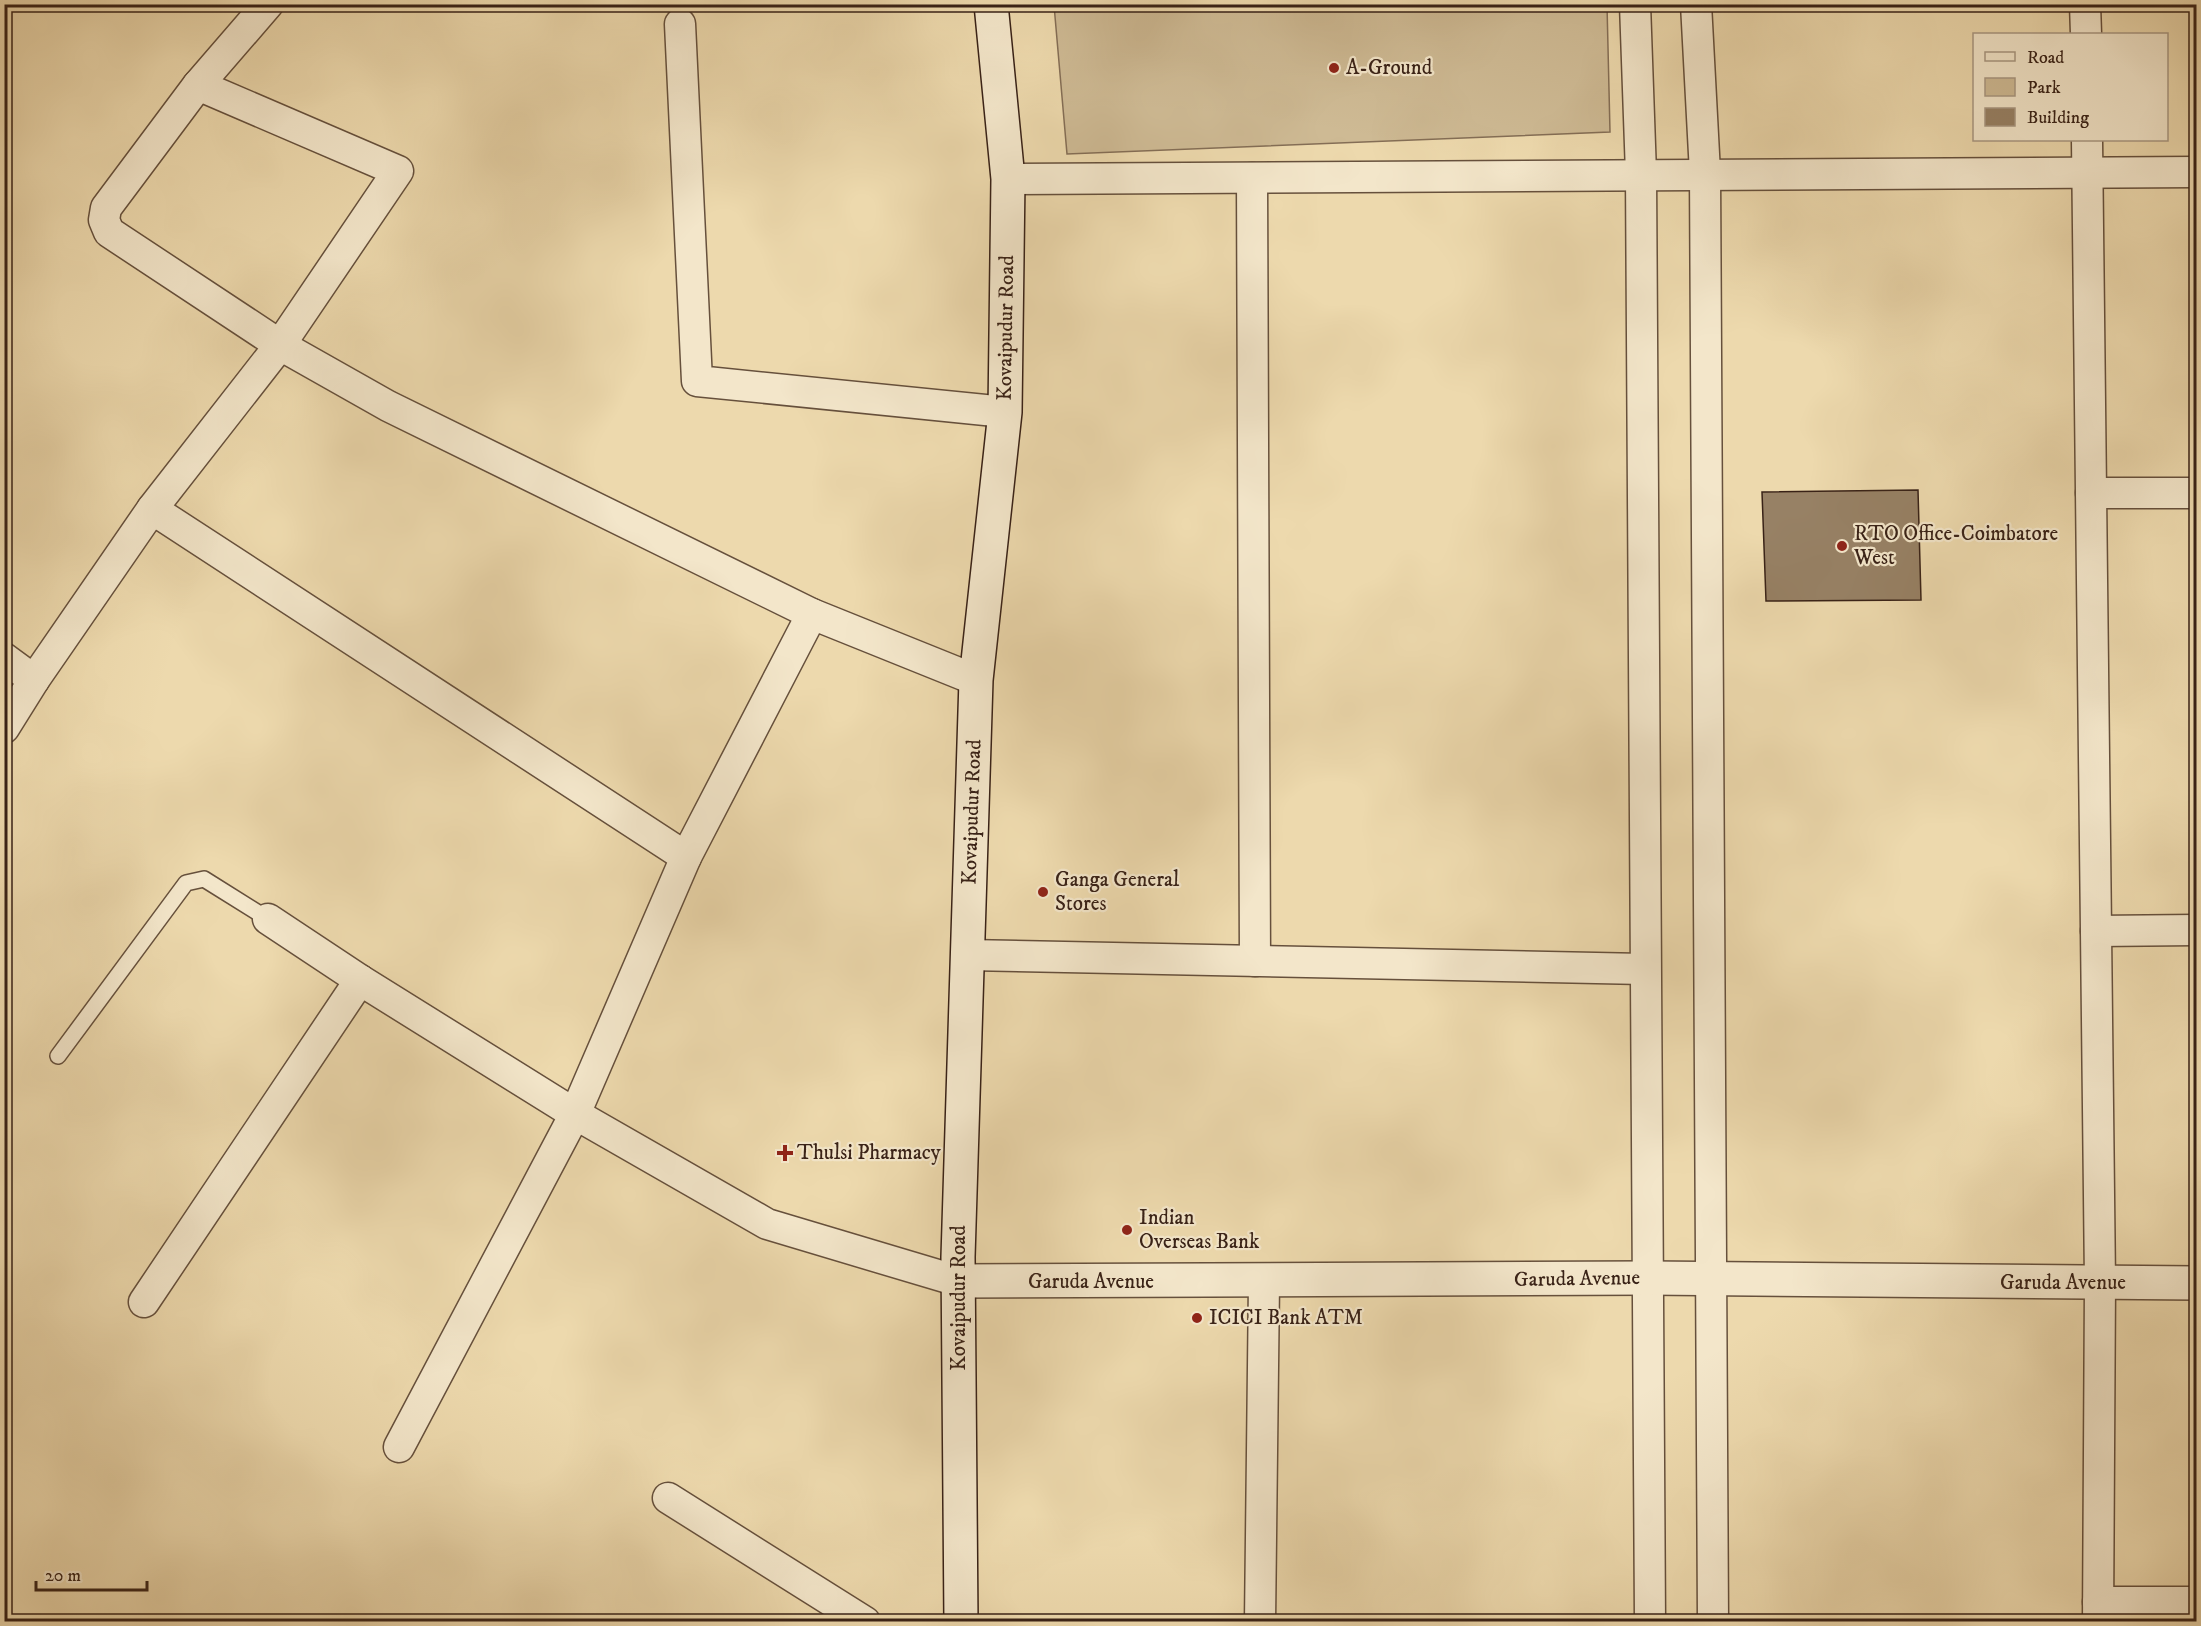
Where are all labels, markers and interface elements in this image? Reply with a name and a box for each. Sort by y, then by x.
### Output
legend [1973,33,2168,141]
text: Road [2027,47,2064,69]
place label: A-Ground [1346,55,1433,81]
marker: A-Ground [1327,61,1341,75]
text: Park [2027,77,2061,99]
text: Building [2027,107,2089,129]
street label: Kovaipudur Road [992,255,1020,401]
place label: RTO Office-Coimbatore West [1853,521,2059,571]
marker: RTO Office-Coimbatore West [1835,539,1849,553]
street label: Kovaipudur Road [956,738,988,885]
place label: Ganga General Stores [1055,867,1180,917]
marker: Ganga General Stores [1036,885,1050,899]
place label: Thulsi Pharmacy [797,1140,942,1166]
marker: Thulsi Pharmacy [778,1146,792,1160]
place label: Indian Overseas Bank [1139,1205,1260,1255]
marker: Indian Overseas Bank [1120,1223,1134,1237]
street label: Kovaipudur Road [946,1225,972,1371]
street label: Garuda Avenue [1514,1265,1641,1293]
street label: Garuda Avenue [1028,1269,1154,1295]
street label: Garuda Avenue [2000,1270,2126,1296]
place label: ICICI Bank ATM [1209,1305,1363,1331]
marker: ICICI Bank ATM [1190,1311,1204,1325]
scale bar [36,1554,147,1592]
text: 20 m [45,1565,81,1587]

